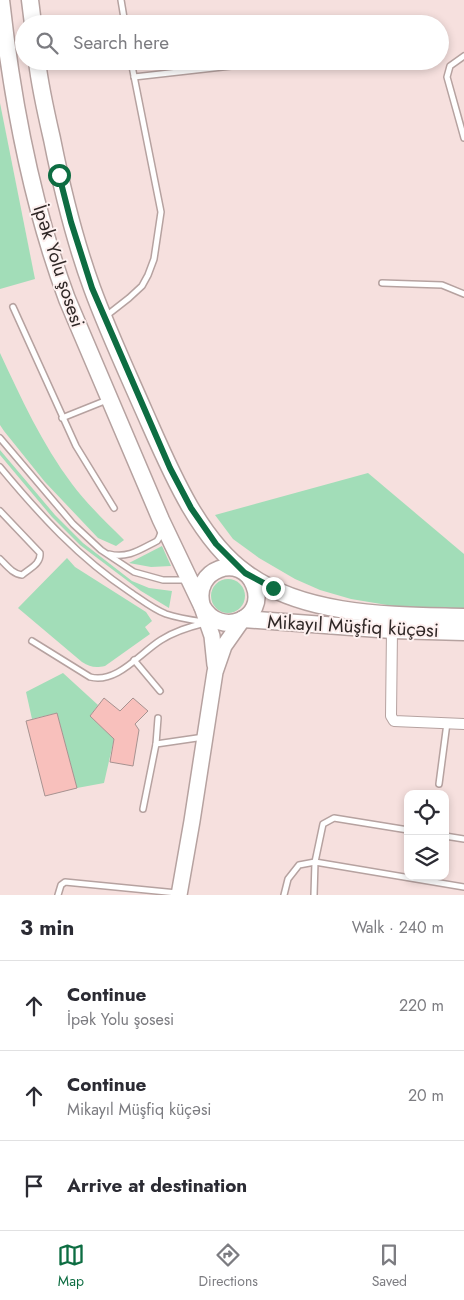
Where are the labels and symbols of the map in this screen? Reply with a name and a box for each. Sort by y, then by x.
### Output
route start [48,164,71,187]
street label: İpək Yolu şosesi [26,201,92,331]
route end [262,577,285,600]
street label: Mikayıl Müşfiq küçəsi [267,608,439,644]

